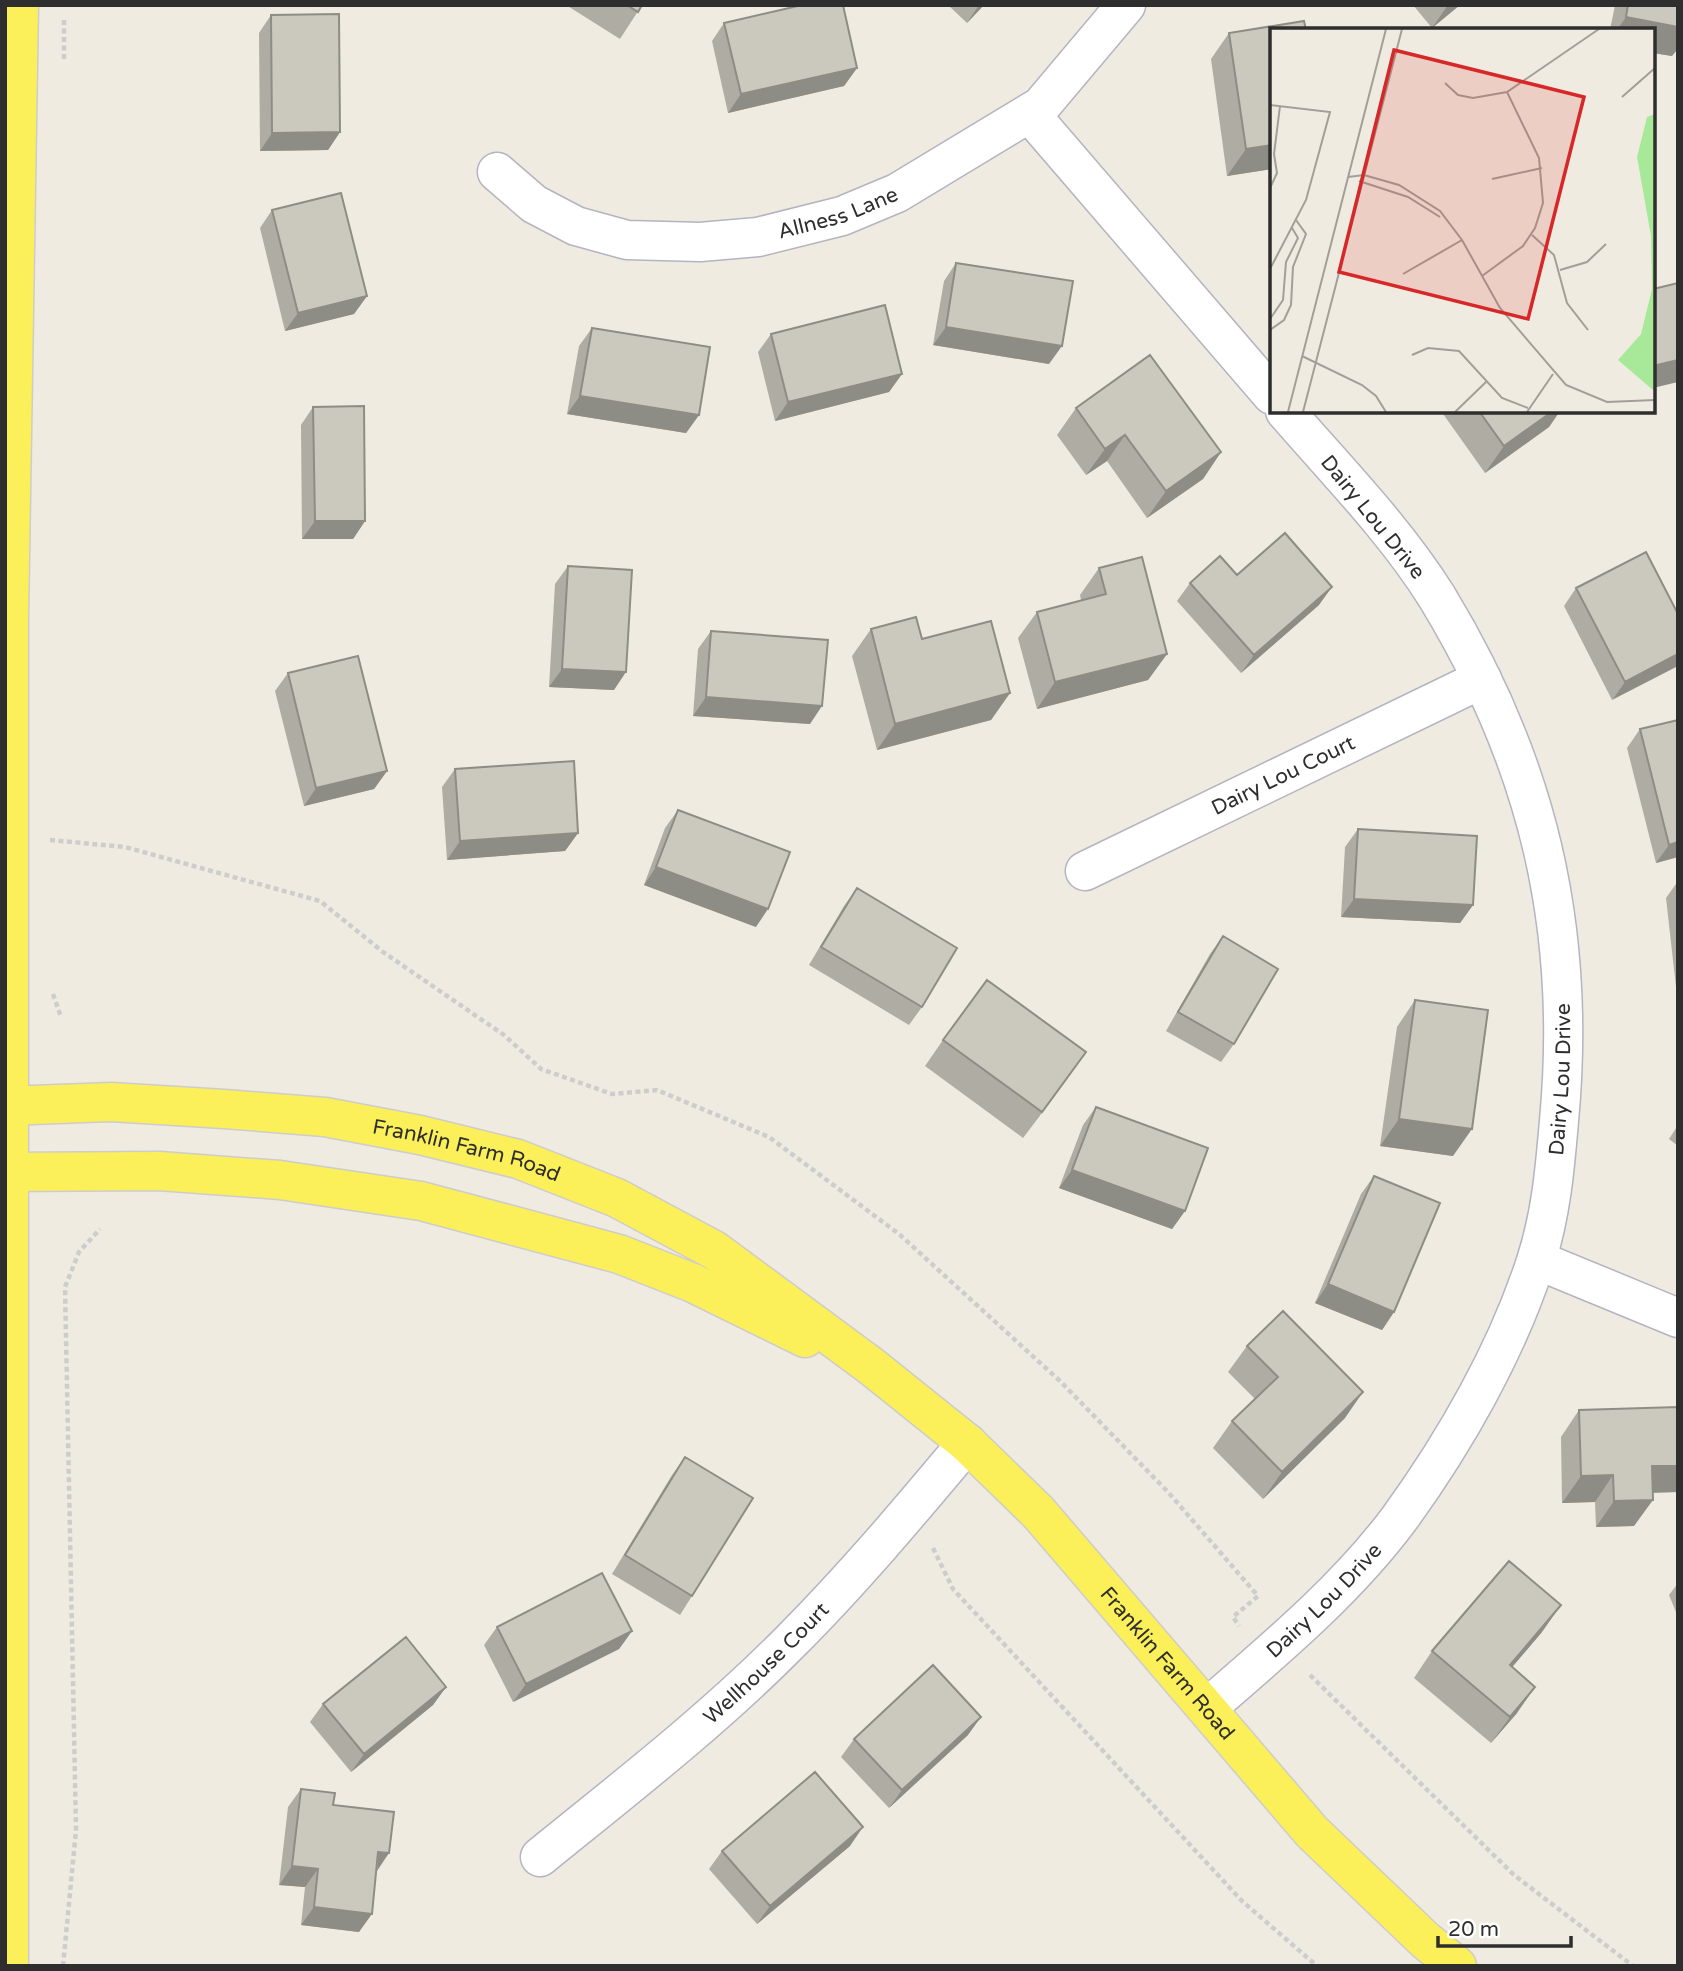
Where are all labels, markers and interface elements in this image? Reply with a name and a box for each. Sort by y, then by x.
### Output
inset map [1270,28,1655,413]
street label: Allness Lane [776,182,902,245]
street label: Dairy Lou Drive [1315,450,1430,584]
street label: Dairy Lou Court [1207,730,1359,821]
street label: Dairy Lou Drive [1544,1003,1576,1157]
street label: Franklin Farm Road [370,1114,564,1187]
street label: Dairy Lou Drive [1262,1538,1387,1663]
street label: Franklin Farm Road [1095,1582,1240,1745]
street label: Wellhouse Court [699,1598,834,1730]
scale bar [1438,1904,1571,1948]
text: 20 m [1448,1917,1499,1942]

